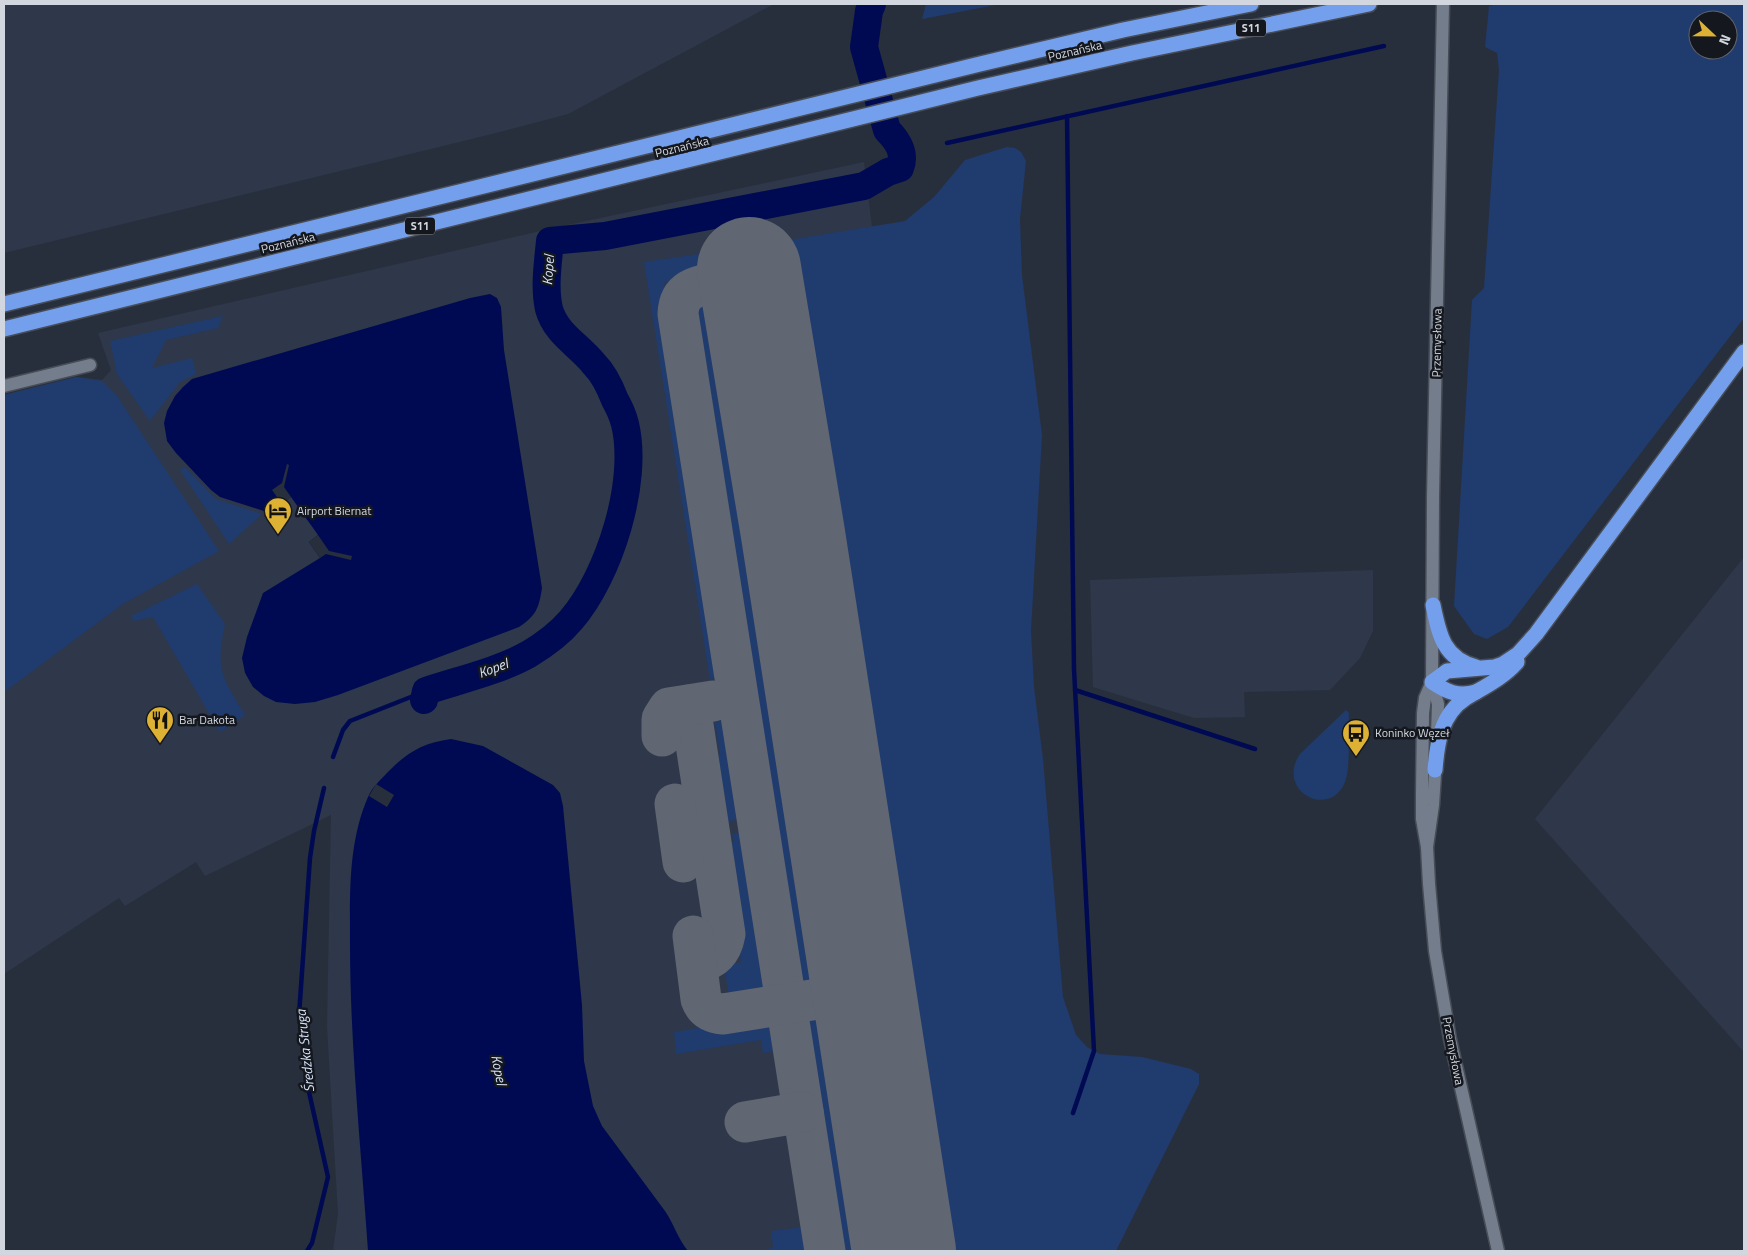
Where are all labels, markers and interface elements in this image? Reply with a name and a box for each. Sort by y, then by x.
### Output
north arrow [1688,10,1738,60]
road number: S11 [1236,19,1266,36]
text: N [1714,32,1737,48]
street label: Poznańska [1046,35,1104,66]
street label: Poznańska [653,131,711,162]
road number: S11 [405,218,435,235]
street label: Poznańska [259,227,317,258]
water label: Kopel [536,252,559,286]
street label: Przemysłowa [1426,308,1447,378]
hotel icon: Airport Biernat [263,496,293,535]
place label: Airport Biernat [297,501,372,520]
water label: Kopel [475,652,513,683]
restaurant icon: Bar Dakota [145,705,175,744]
place label: Bar Dakota [179,710,235,729]
bus stop icon: Koninko Węzeł [1341,718,1371,757]
place label: Koninko Węzeł [1375,723,1450,742]
water label: Średzka Struga [290,1008,319,1093]
street label: Przemysłowa [1438,1015,1469,1087]
water label: Kopel [486,1053,513,1089]

